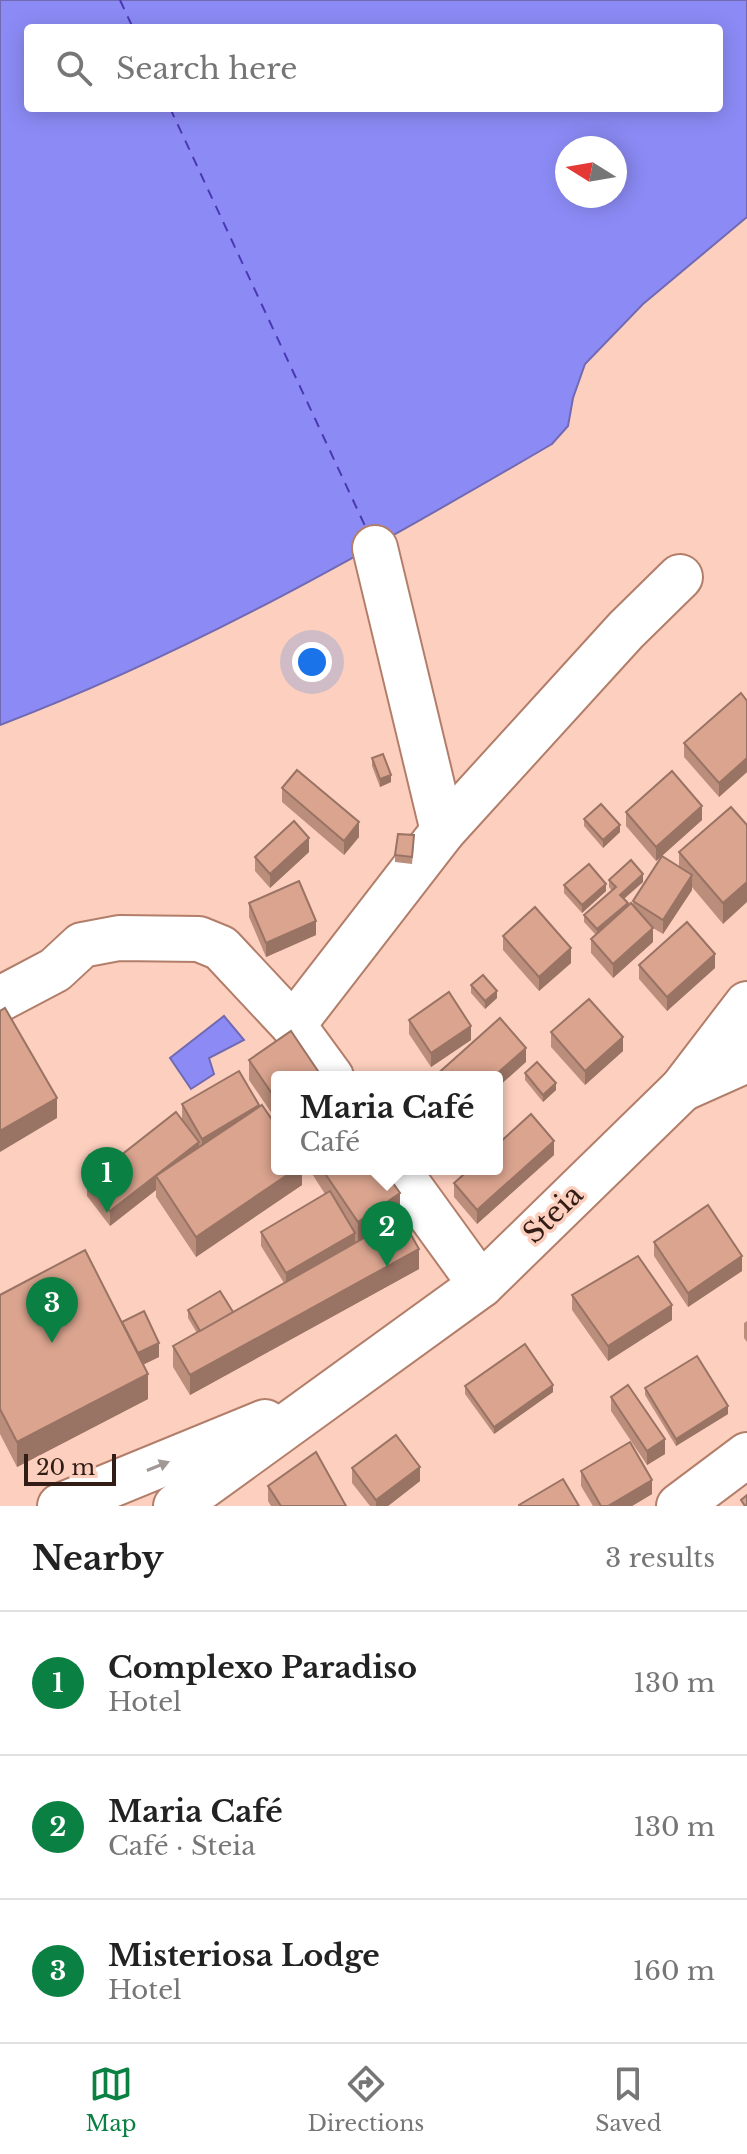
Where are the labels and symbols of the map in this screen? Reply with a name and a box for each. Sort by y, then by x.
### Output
north arrow [555,136,627,208]
your location [292,642,332,682]
pin: 1 [81,1147,133,1213]
street label: Steia [516,1177,591,1251]
pin: 2 [361,1201,413,1267]
pin: 3 [26,1277,78,1343]
scale bar [24,1450,116,1486]
one-way arrow [146,1459,170,1472]

